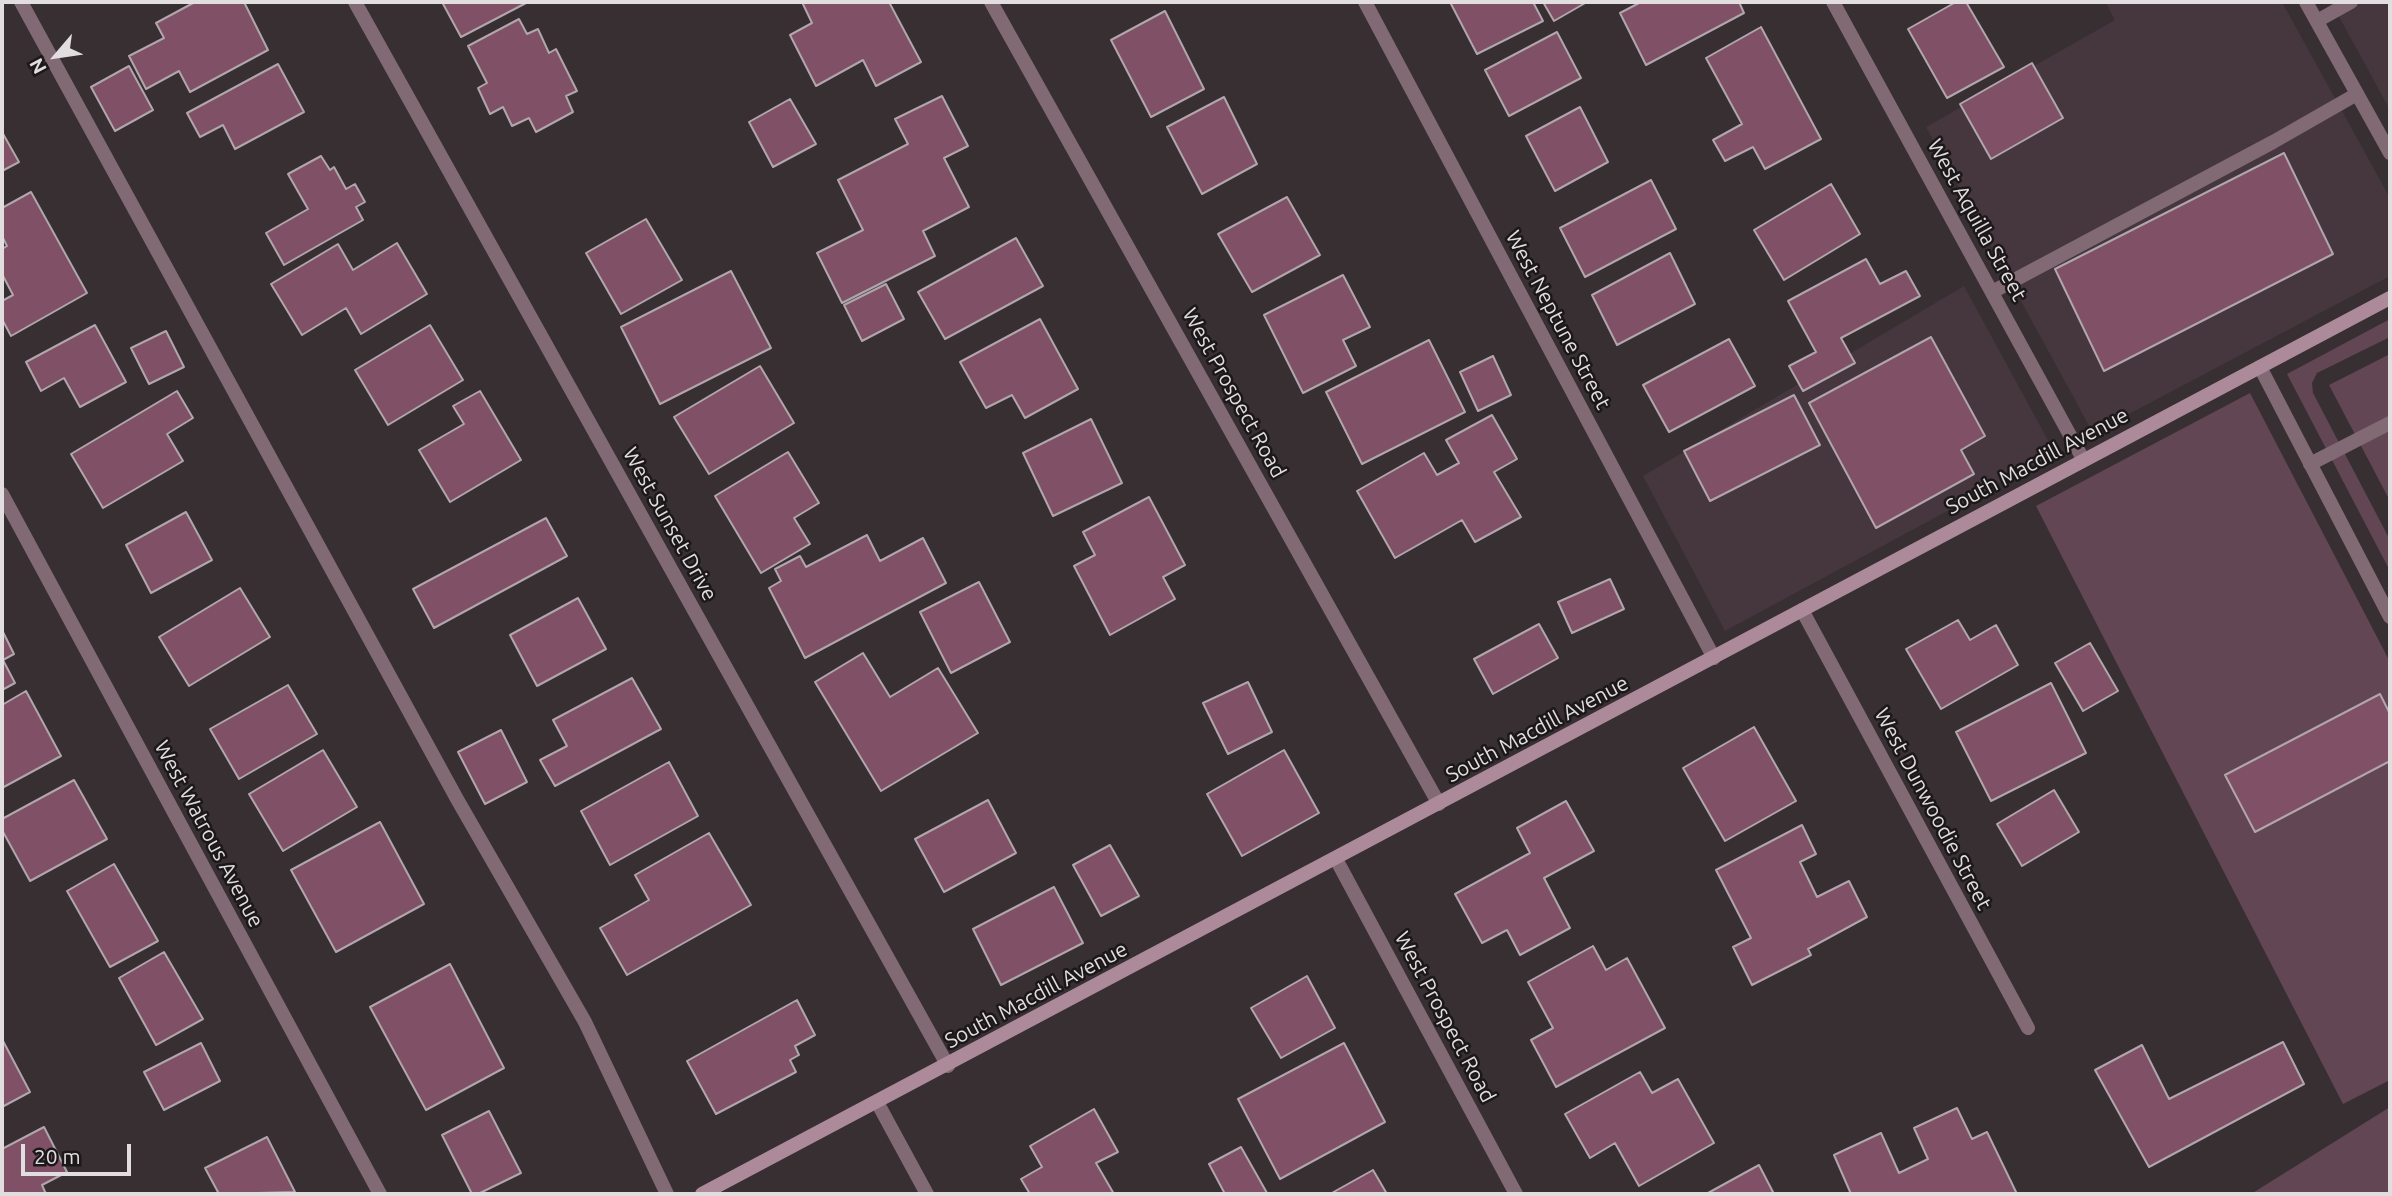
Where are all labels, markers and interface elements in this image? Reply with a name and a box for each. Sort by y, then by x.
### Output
north arrow [21,21,91,91]
text: N [25,55,51,78]
street label: West Aquilla Street [1922,135,2032,305]
street label: West Neptune Street [1500,226,1616,414]
street label: West Prospect Road [1177,304,1291,482]
street label: South Macdill Avenue [1941,402,2133,520]
street label: West Sunset Drive [617,443,723,605]
street label: South Macdill Avenue [1441,670,1633,788]
street label: West Dunwoodie Street [1869,704,1997,914]
street label: West Watrous Avenue [149,736,269,932]
street label: West Prospect Road [1389,927,1501,1107]
street label: South Macdill Avenue [940,936,1132,1054]
scale bar [24,1130,135,1174]
text: 20 m [34,1144,81,1168]

